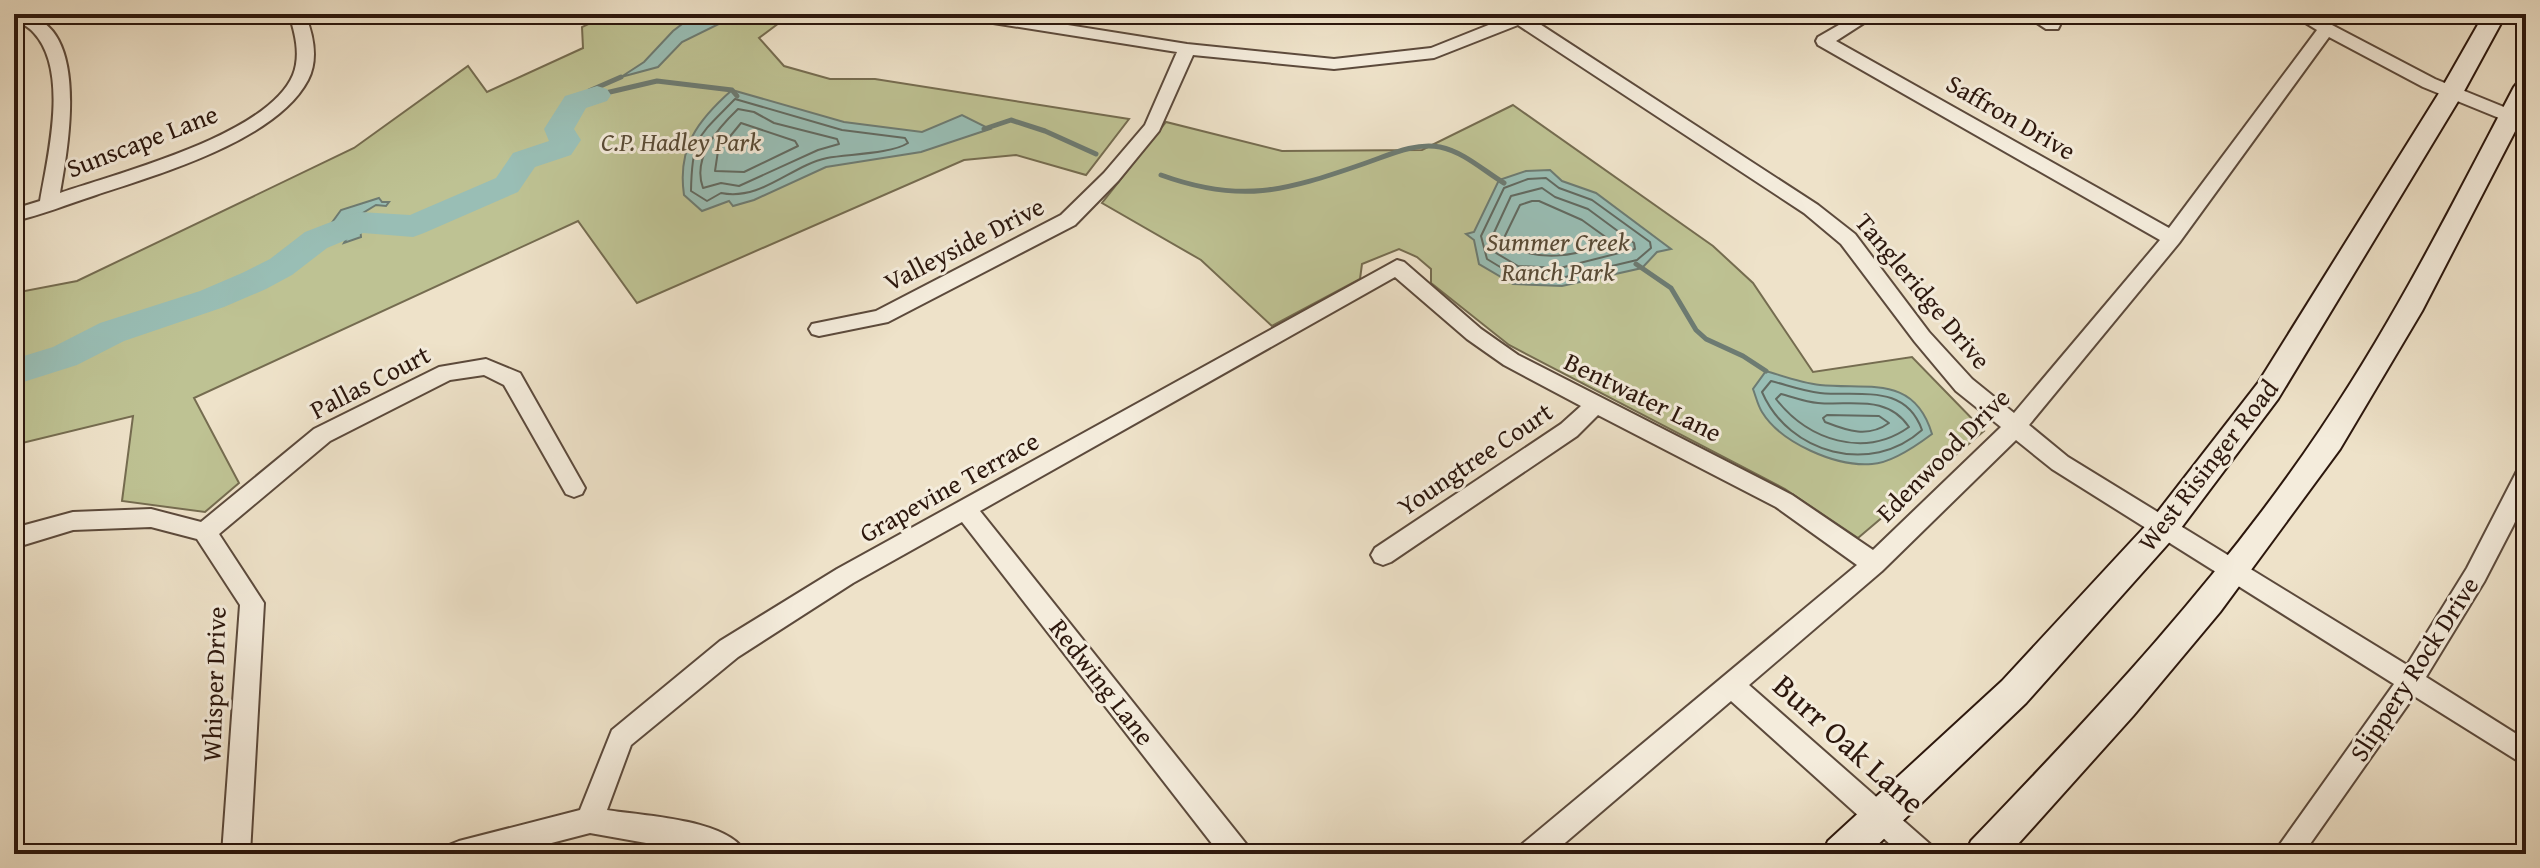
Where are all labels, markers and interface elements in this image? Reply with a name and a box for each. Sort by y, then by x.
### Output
street label: Saffron Drive [1939,64,2083,169]
street label: Sunscape Lane [61,94,223,187]
park label: C.P. Hadley Park [601,122,761,161]
street label: Valleyside Drive [877,186,1051,301]
street label: Tangleridge Drive [1846,204,2001,378]
park label: Summer Creek Ranch Park [1486,222,1630,291]
street label: Pallas Court [303,335,437,429]
street label: Bentwater Lane [1558,342,1728,451]
street label: West Risinger Road [2128,370,2287,559]
street label: Edenwood Drive [1866,378,2019,531]
street label: Youngtree Court [1389,392,1560,525]
street label: Grapevine Terrace [852,421,1046,552]
street label: Slippery Rock Drive [2339,569,2488,769]
street label: Whisper Drive [191,606,236,762]
street label: Redwing Lane [1040,610,1164,754]
street label: Burr Oak Lane [1763,662,1936,825]

